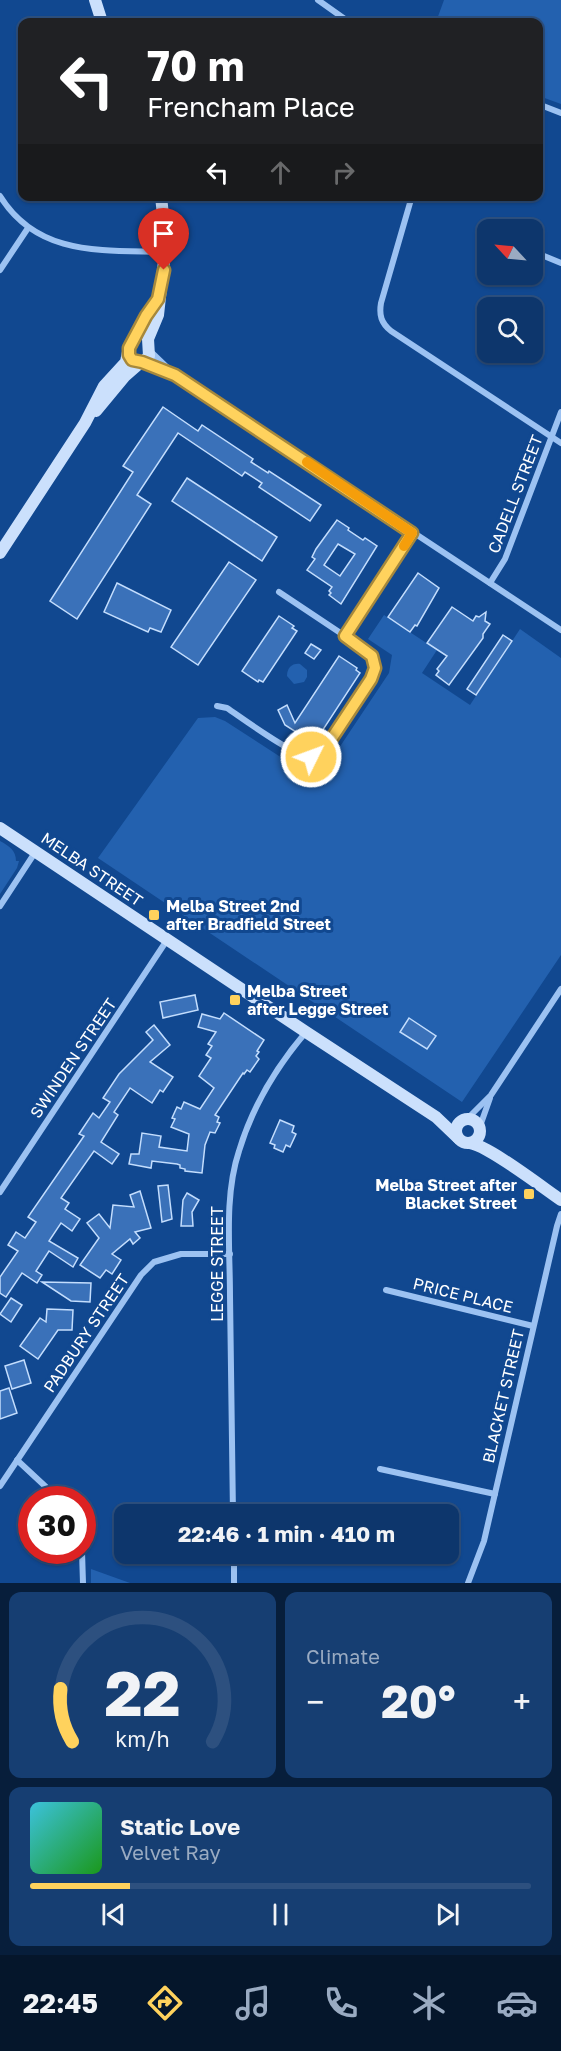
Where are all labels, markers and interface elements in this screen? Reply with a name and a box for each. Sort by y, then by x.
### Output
text: 70 m [147,40,244,90]
icon: left [48,42,126,120]
text: Frencham Place [147,91,355,123]
icon: left [201,156,234,189]
icon: ahead [264,156,297,189]
icon: right [327,156,360,189]
pin [138,208,189,270]
icon: arrive [147,217,180,250]
north arrow [477,219,543,285]
map controls [477,219,543,363]
button: search [477,297,543,363]
street label: CADELL STREET [483,432,547,556]
position arrow [279,725,343,789]
street label: MELBA STREET [37,828,147,910]
place label: Melba Street 2nd after Bradfield Street [166,896,331,934]
marker: Melba Street 2nd after Bradfield Street [147,908,161,922]
place label: Melba Street after Legge Street [247,981,388,1019]
marker: Melba Street after Legge Street [228,993,242,1007]
street label: SWINDEN STREET [26,994,121,1122]
place label: Melba Street after Blacket Street [375,1175,517,1213]
marker: Melba Street after Blacket Street [522,1187,536,1201]
street label: LEGGE STREET [207,1206,227,1322]
street label: PADBURY STREET [39,1270,133,1396]
street label: PRICE PLACE [411,1273,515,1317]
street label: BLACKET STREET [478,1327,528,1465]
speed limit sign: 30 [18,1486,96,1564]
text: 22:46 · 1 min · 410 m [178,1520,395,1547]
text: Climate [306,1644,380,1668]
text: 22 [104,1655,181,1730]
text: 20° [381,1674,456,1728]
text: − [306,1682,324,1721]
text: + [513,1682,531,1721]
text: km/h [115,1726,170,1752]
text: Static Love [120,1813,240,1840]
text: Velvet Ray [120,1840,221,1864]
icon: previous [97,1898,130,1931]
icon: pause [264,1898,297,1931]
icon: next [431,1898,464,1931]
icon: directions [144,1982,186,2024]
icon: music [232,1982,274,2024]
icon: phone [320,1982,362,2024]
icon: climate [408,1982,450,2024]
icon: car [496,1982,538,2024]
text: 22:45 [23,1987,98,2019]

